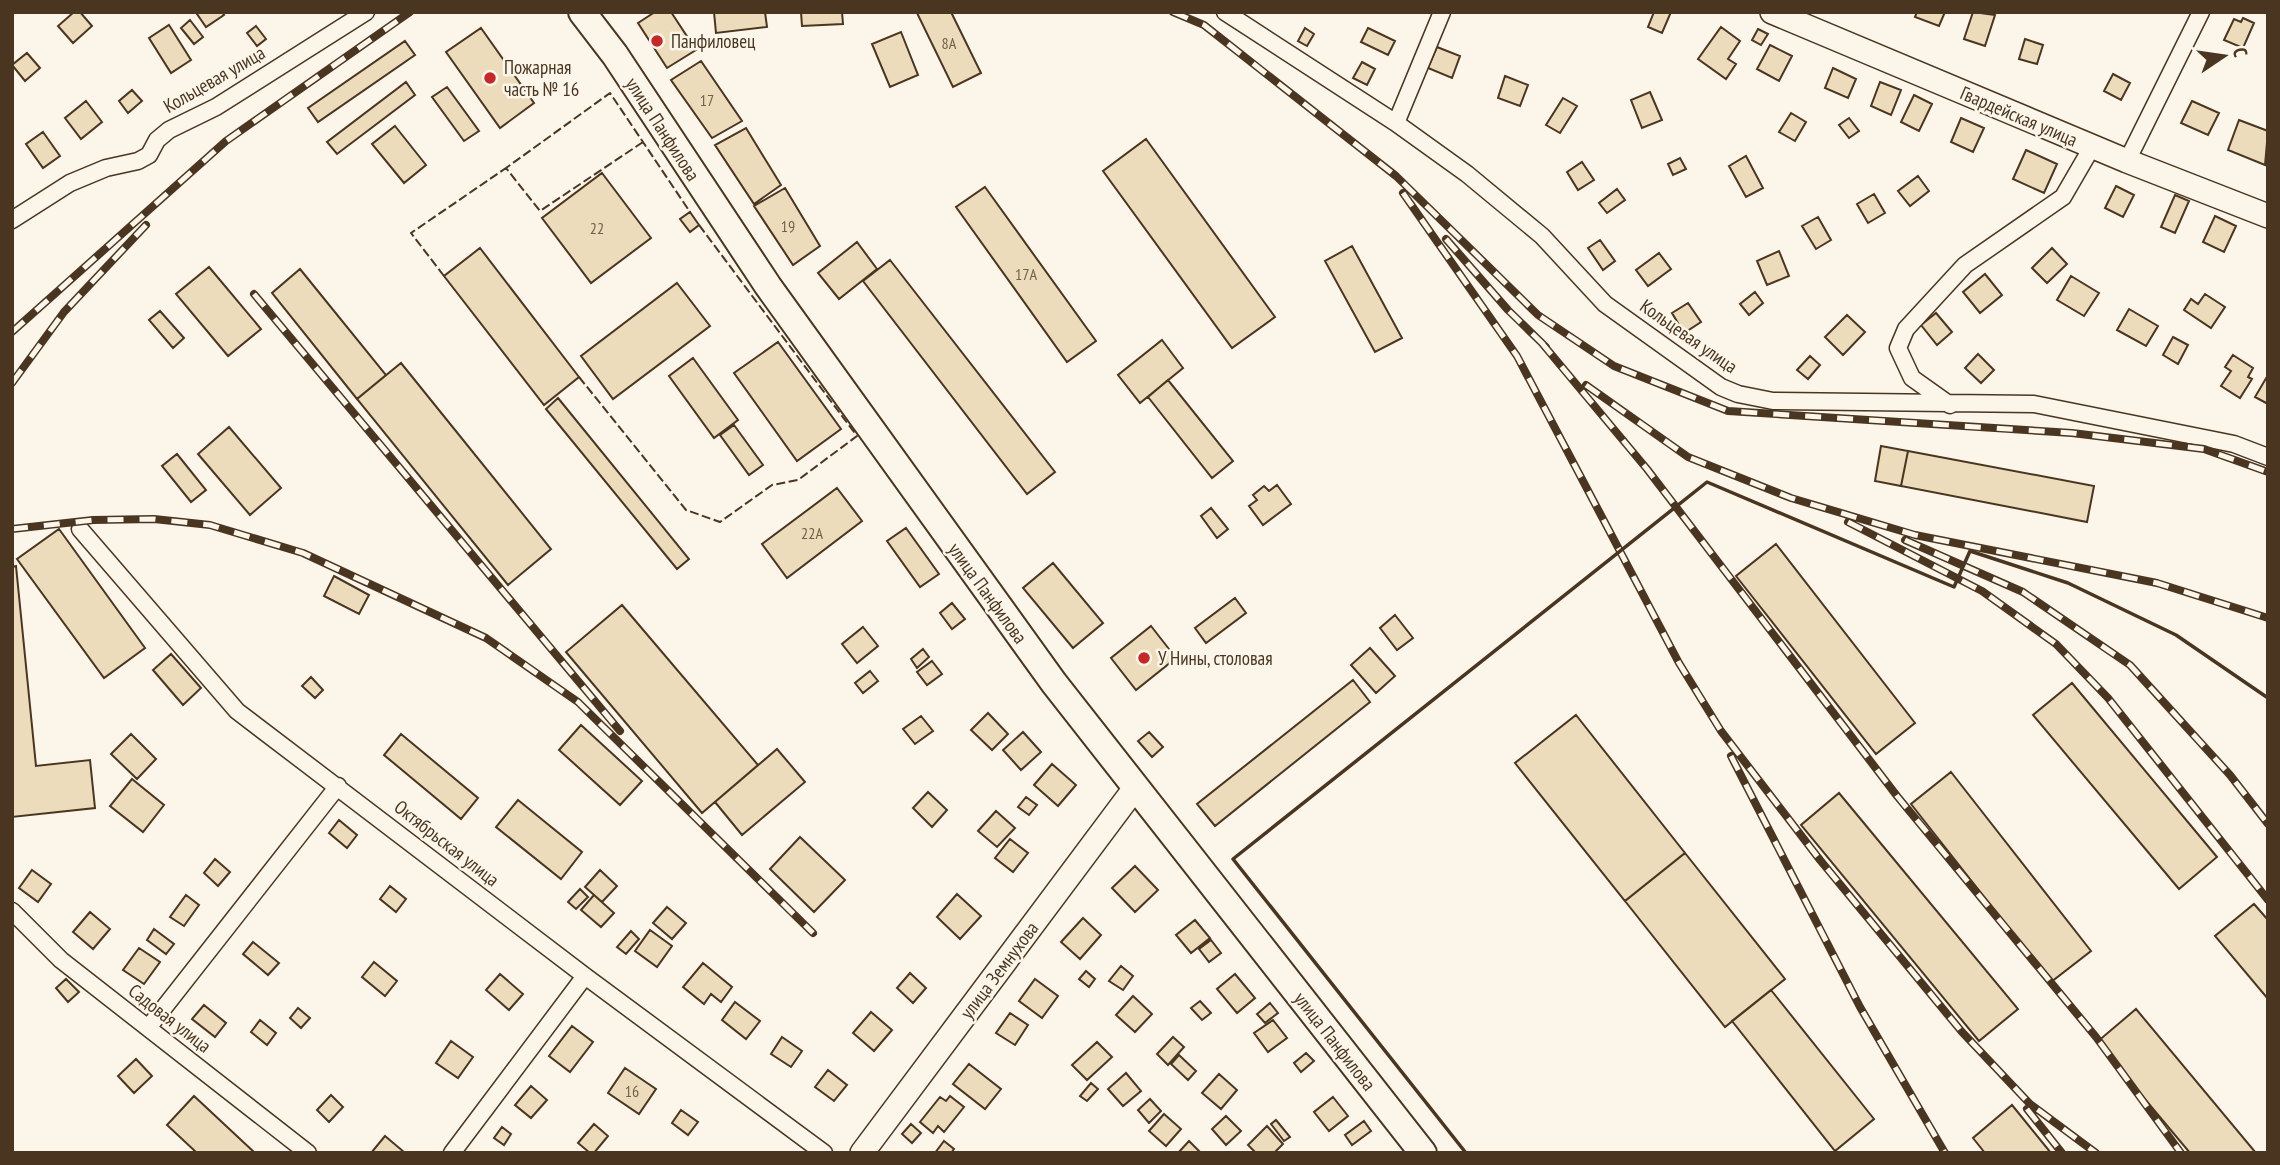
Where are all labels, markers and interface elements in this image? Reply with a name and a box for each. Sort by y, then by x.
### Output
north arrow [2189,21,2259,91]
place label: Панфиловец [671,29,756,53]
marker: Панфиловец [649,33,665,49]
house number: 8А [942,33,957,53]
street label: Кольцевая улица [159,40,269,118]
text: С [2228,45,2253,59]
place label: Пожарная часть № 16 [504,55,579,101]
marker: Пожарная часть № 16 [482,70,498,86]
street label: улица Панфилова [621,73,705,185]
street label: Гвардейская улица [1957,81,2081,151]
house number: 17 [700,90,714,110]
house number: 19 [781,216,795,236]
house number: 22 [590,218,604,238]
house number: 17А [1015,264,1037,284]
street label: Кольцевая улица [1636,294,1742,378]
house number: 22А [801,523,823,543]
street label: улица Панфилова [943,538,1033,648]
place label: У Нины, столовая [1158,646,1273,670]
marker: У Нины, столовая [1136,650,1152,666]
street label: Октябрьская улица [390,795,504,891]
street label: улица Земнухова [955,917,1043,1023]
street label: Садовая улица [124,978,216,1058]
street label: улица Панфилова [1289,987,1381,1095]
house number: 16 [625,1081,639,1101]

